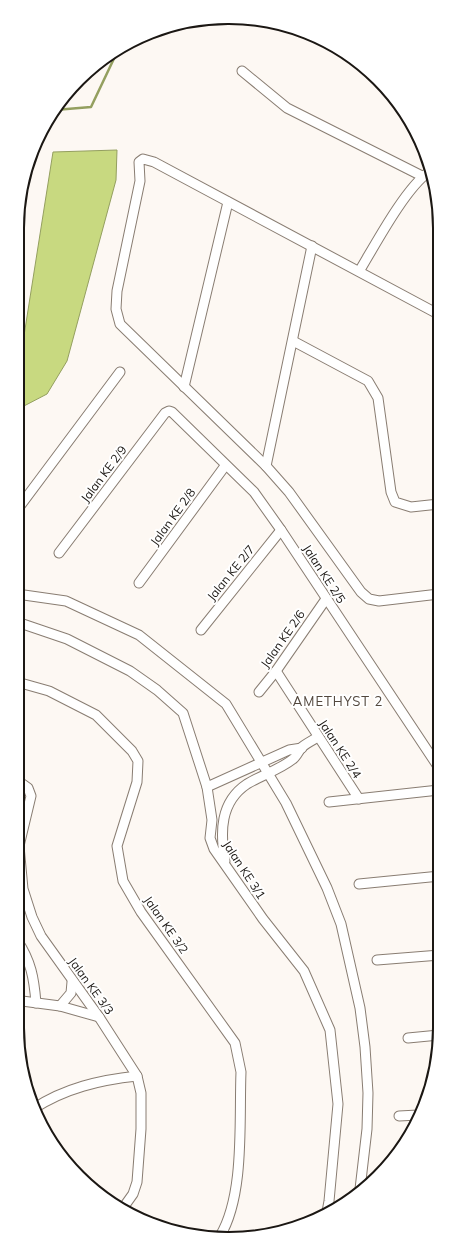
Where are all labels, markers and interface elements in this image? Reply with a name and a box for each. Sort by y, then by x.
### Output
street label: Jalan KE 2/9 [77,442,130,505]
street label: Jalan KE 2/8 [147,485,198,548]
street label: Jalan KE 2/7 [204,542,258,603]
street label: Jalan KE 2/5 [300,542,349,606]
street label: Jalan KE 2/6 [257,607,308,670]
district label: AMETHYST 2 [293,693,383,709]
street label: Jalan KE 2/4 [316,717,365,781]
street label: Jalan KE 3/1 [220,838,269,902]
street label: Jalan KE 3/2 [141,893,192,956]
street label: Jalan KE 3/3 [66,954,117,1017]

